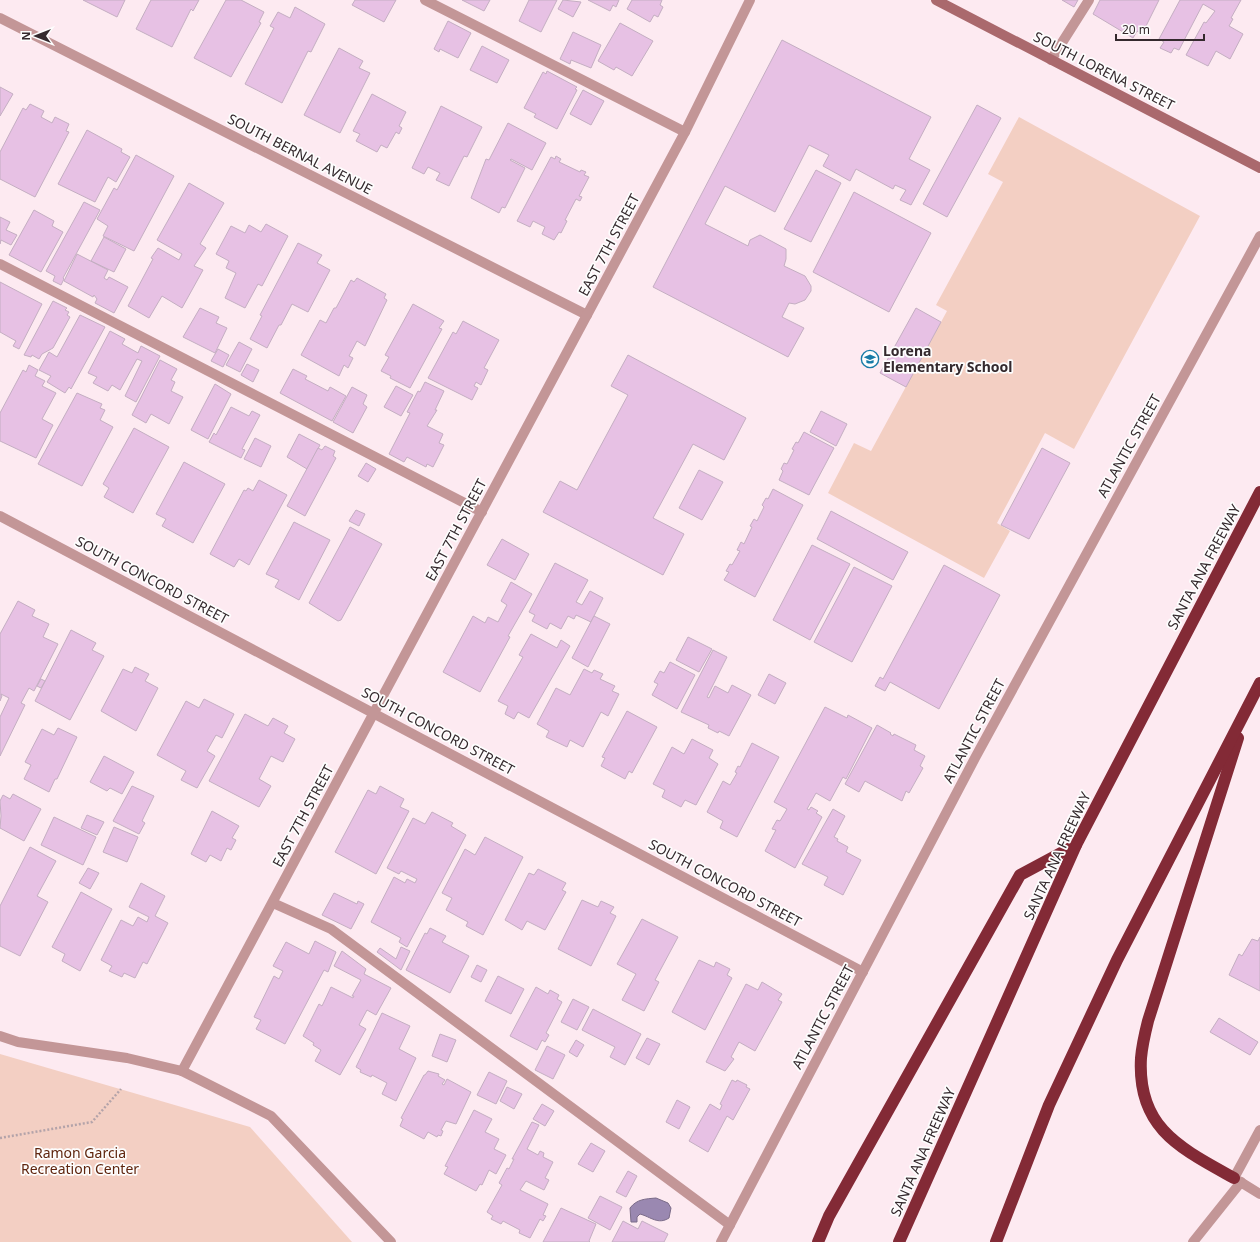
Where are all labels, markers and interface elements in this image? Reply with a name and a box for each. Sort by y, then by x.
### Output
north arrow [16,16,56,56]
scale bar [1116,16,1204,42]
text: 20 m [1122,21,1150,38]
street label: SOUTH LORENA STREET [1030,27,1178,115]
text: N [18,32,33,40]
street label: SOUTH BERNAL AVENUE [225,109,376,198]
street label: EAST 7TH STREET [574,190,644,299]
place label: Lorena Elementary School [883,341,1013,376]
school or university icon: Lorena Elementary School [860,349,880,369]
street label: ATLANTIC STREET [1092,391,1165,501]
street label: EAST 7TH STREET [421,475,491,584]
street label: SANTA ANA FREEWAY [1163,501,1245,633]
street label: SOUTH CONCORD STREET [73,531,232,628]
street label: ATLANTIC STREET [938,675,1009,786]
street label: SOUTH CONCORD STREET [359,682,518,779]
street label: EAST 7TH STREET [268,761,338,870]
street label: SANTA ANA FREEWAY [1019,789,1095,923]
street label: SOUTH CONCORD STREET [646,834,805,931]
street label: ATLANTIC STREET [787,961,858,1072]
street label: SANTA ANA FREEWAY [886,1084,959,1219]
park label: Ramon Garcia Recreation Center [21,1143,139,1178]

